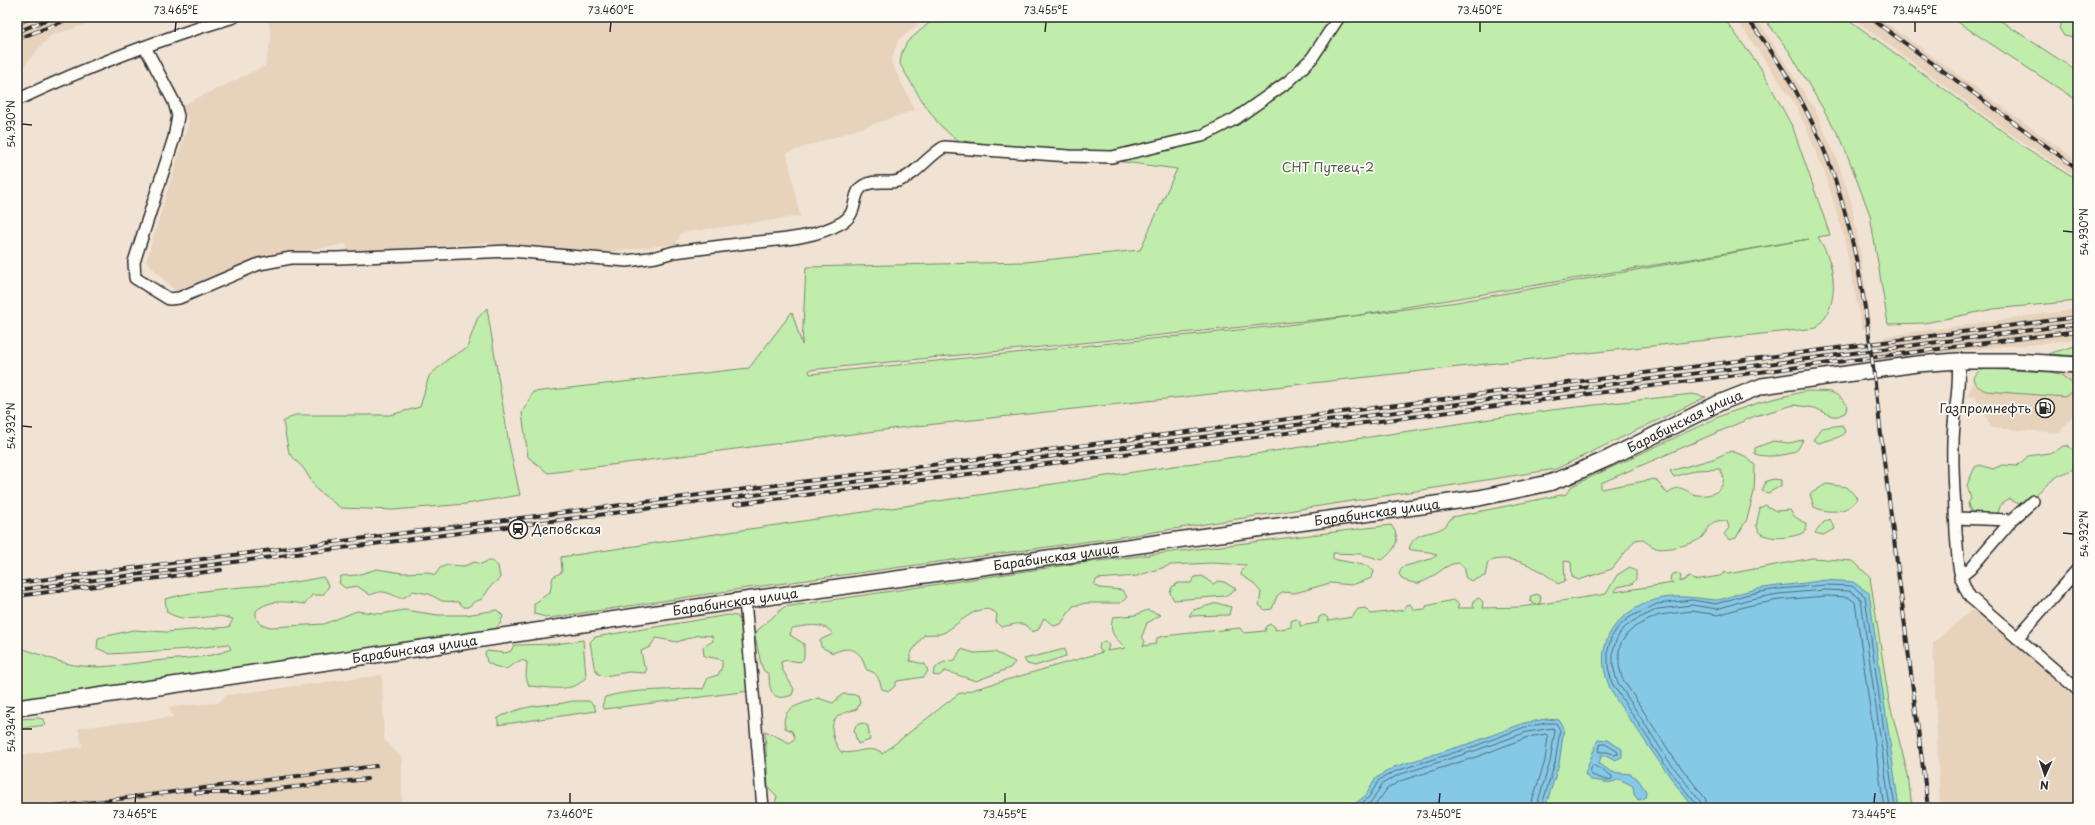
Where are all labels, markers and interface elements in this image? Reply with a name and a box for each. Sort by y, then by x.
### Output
text: 73.465°E [154,2,198,17]
text: 73.460°E [588,2,634,17]
text: 73.455°E [1024,2,1068,17]
text: 73.450°E [1457,2,1503,17]
text: 73.445°E [1893,2,1937,17]
text: 54.930°N [3,100,18,148]
park label: СНТ Путеец-2 [1282,157,1374,176]
text: 54.930°N [2076,208,2091,256]
street label: Барабинская улица [1623,384,1746,457]
fuel station icon: Газпромнефть [2034,397,2056,419]
place label: Газпромнефть [1940,398,2031,417]
text: 54.932°N [3,402,18,450]
street label: Барабинская улица [1313,493,1442,530]
text: 54.932°N [2076,510,2091,558]
station icon: Деповская [507,518,529,540]
place label: Деповская [531,519,601,538]
street label: Барабинская улица [992,538,1121,574]
street label: Барабинская улица [671,583,800,620]
street label: Барабинская улица [351,630,479,667]
text: 54.934°N [3,705,18,752]
north arrow [2025,755,2065,795]
text: N [2039,777,2049,794]
text: 73.465°E [113,806,157,821]
text: 73.460°E [547,806,593,821]
text: 73.455°E [983,806,1027,821]
text: 73.450°E [1416,806,1462,821]
text: 73.445°E [1852,806,1896,821]

